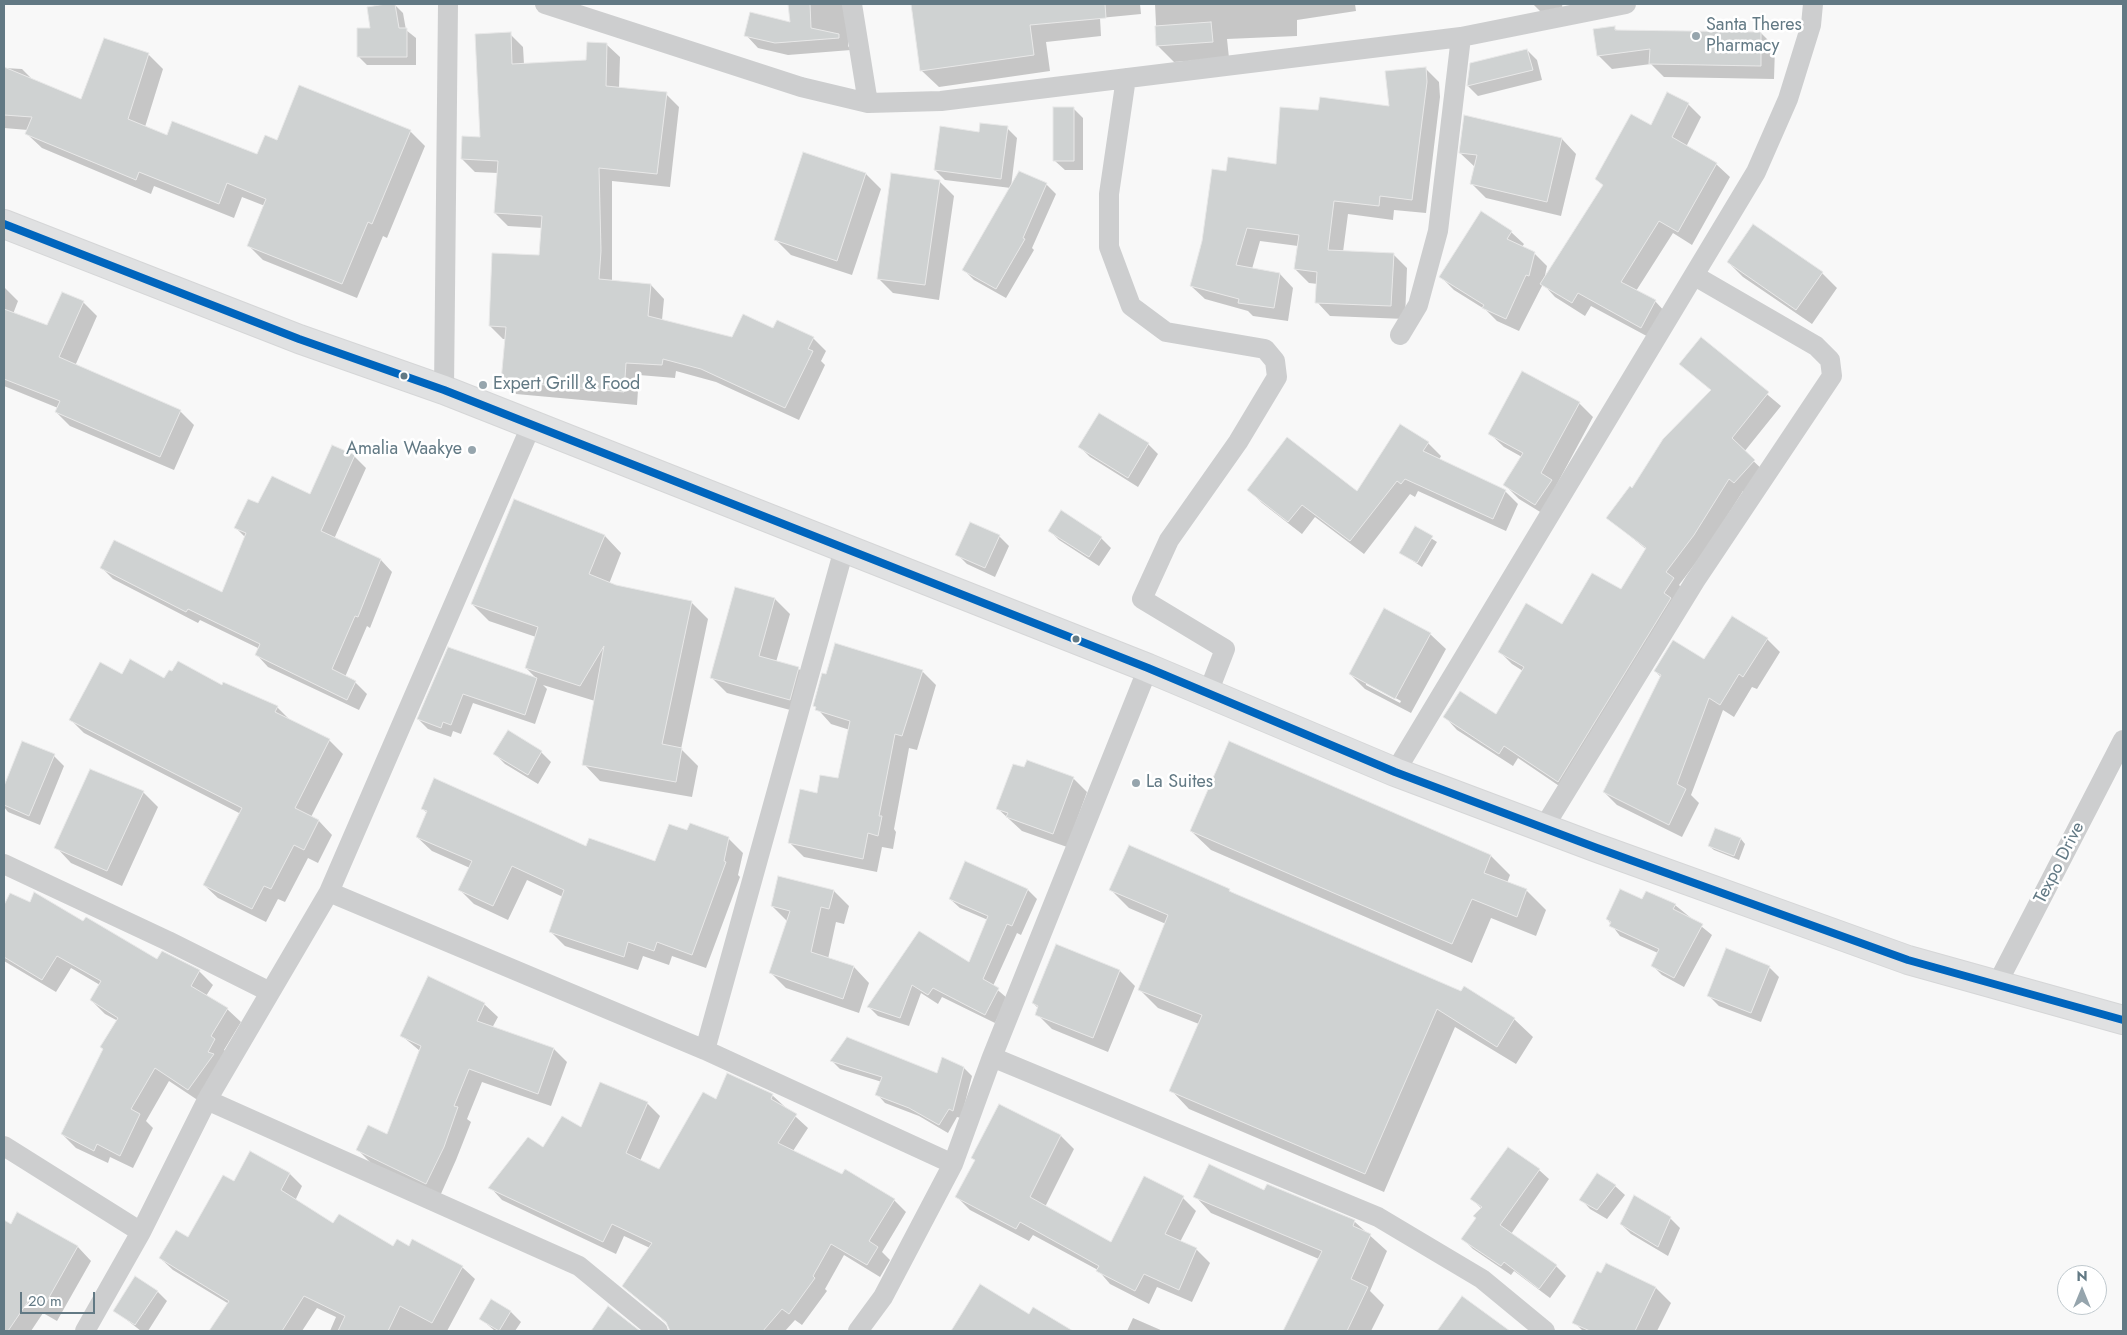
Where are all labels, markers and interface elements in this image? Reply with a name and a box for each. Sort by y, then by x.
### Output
place label: Santa Theres Pharmacy [1706,15,1802,58]
marker: Santa Theres Pharmacy [1690,30,1702,42]
unlabelled marker [399,371,409,381]
place label: Expert Grill & Food [493,374,640,396]
marker: Expert Grill & Food [477,379,489,391]
place label: Amalia Waakye [346,439,462,461]
marker: Amalia Waakye [466,444,478,456]
unlabelled marker [1071,634,1081,644]
place label: La Suites [1146,772,1213,794]
marker: La Suites [1130,777,1142,789]
street label: Texpo Drive [2030,819,2090,907]
north arrow [2057,1265,2107,1315]
text: N [2076,1266,2088,1286]
scale bar [22,1282,98,1314]
text: 20 m [28,1290,62,1312]

